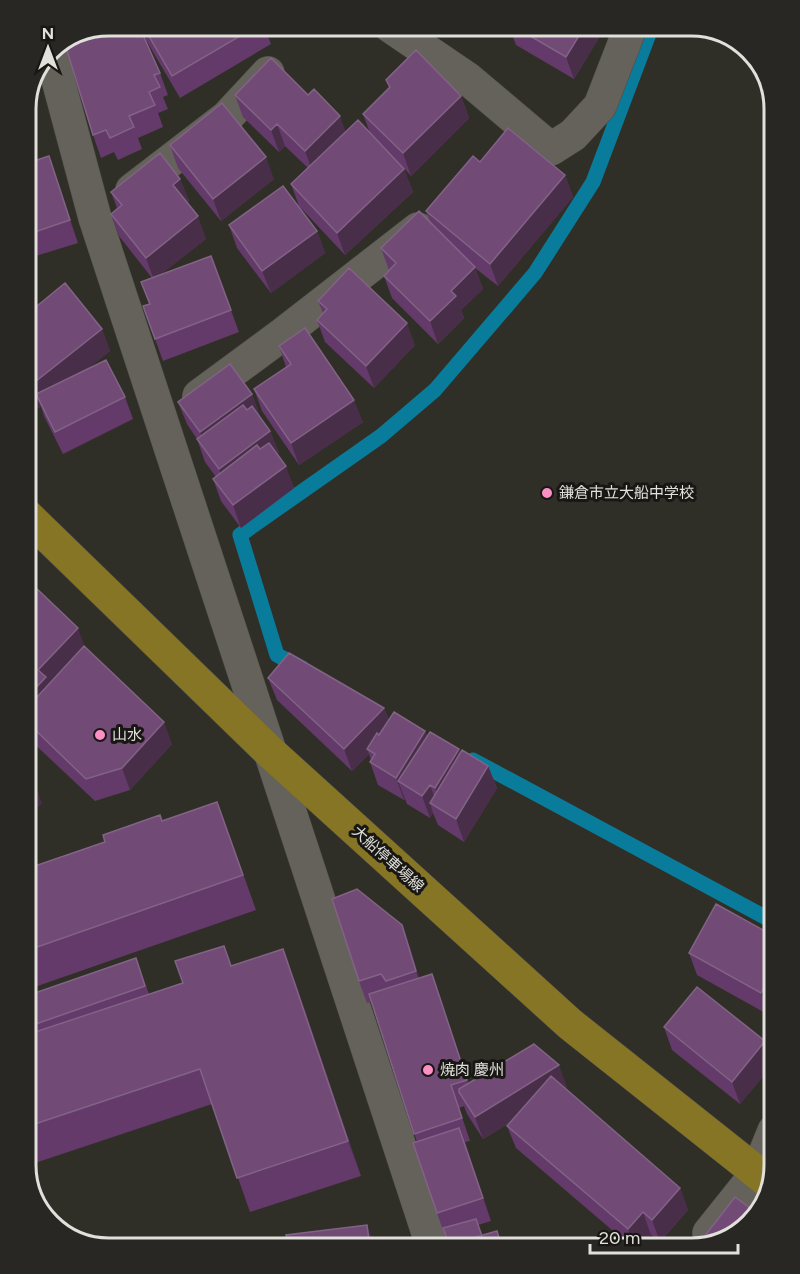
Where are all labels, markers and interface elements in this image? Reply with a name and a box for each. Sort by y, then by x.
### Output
north arrow [18,18,78,78]
text: N [42,24,54,43]
place label: 鎌倉市立大船中学校 [559,484,694,502]
marker: 鎌倉市立大船中学校 [540,486,554,500]
place label: 山水 [112,726,142,744]
marker: 山水 [93,728,107,742]
street label: 大船停車場線 [349,822,427,896]
place label: 焼肉 慶州 [440,1061,504,1079]
marker: 焼肉 慶州 [421,1063,435,1077]
scale bar [590,1217,738,1255]
text: 20 m [599,1227,640,1249]

